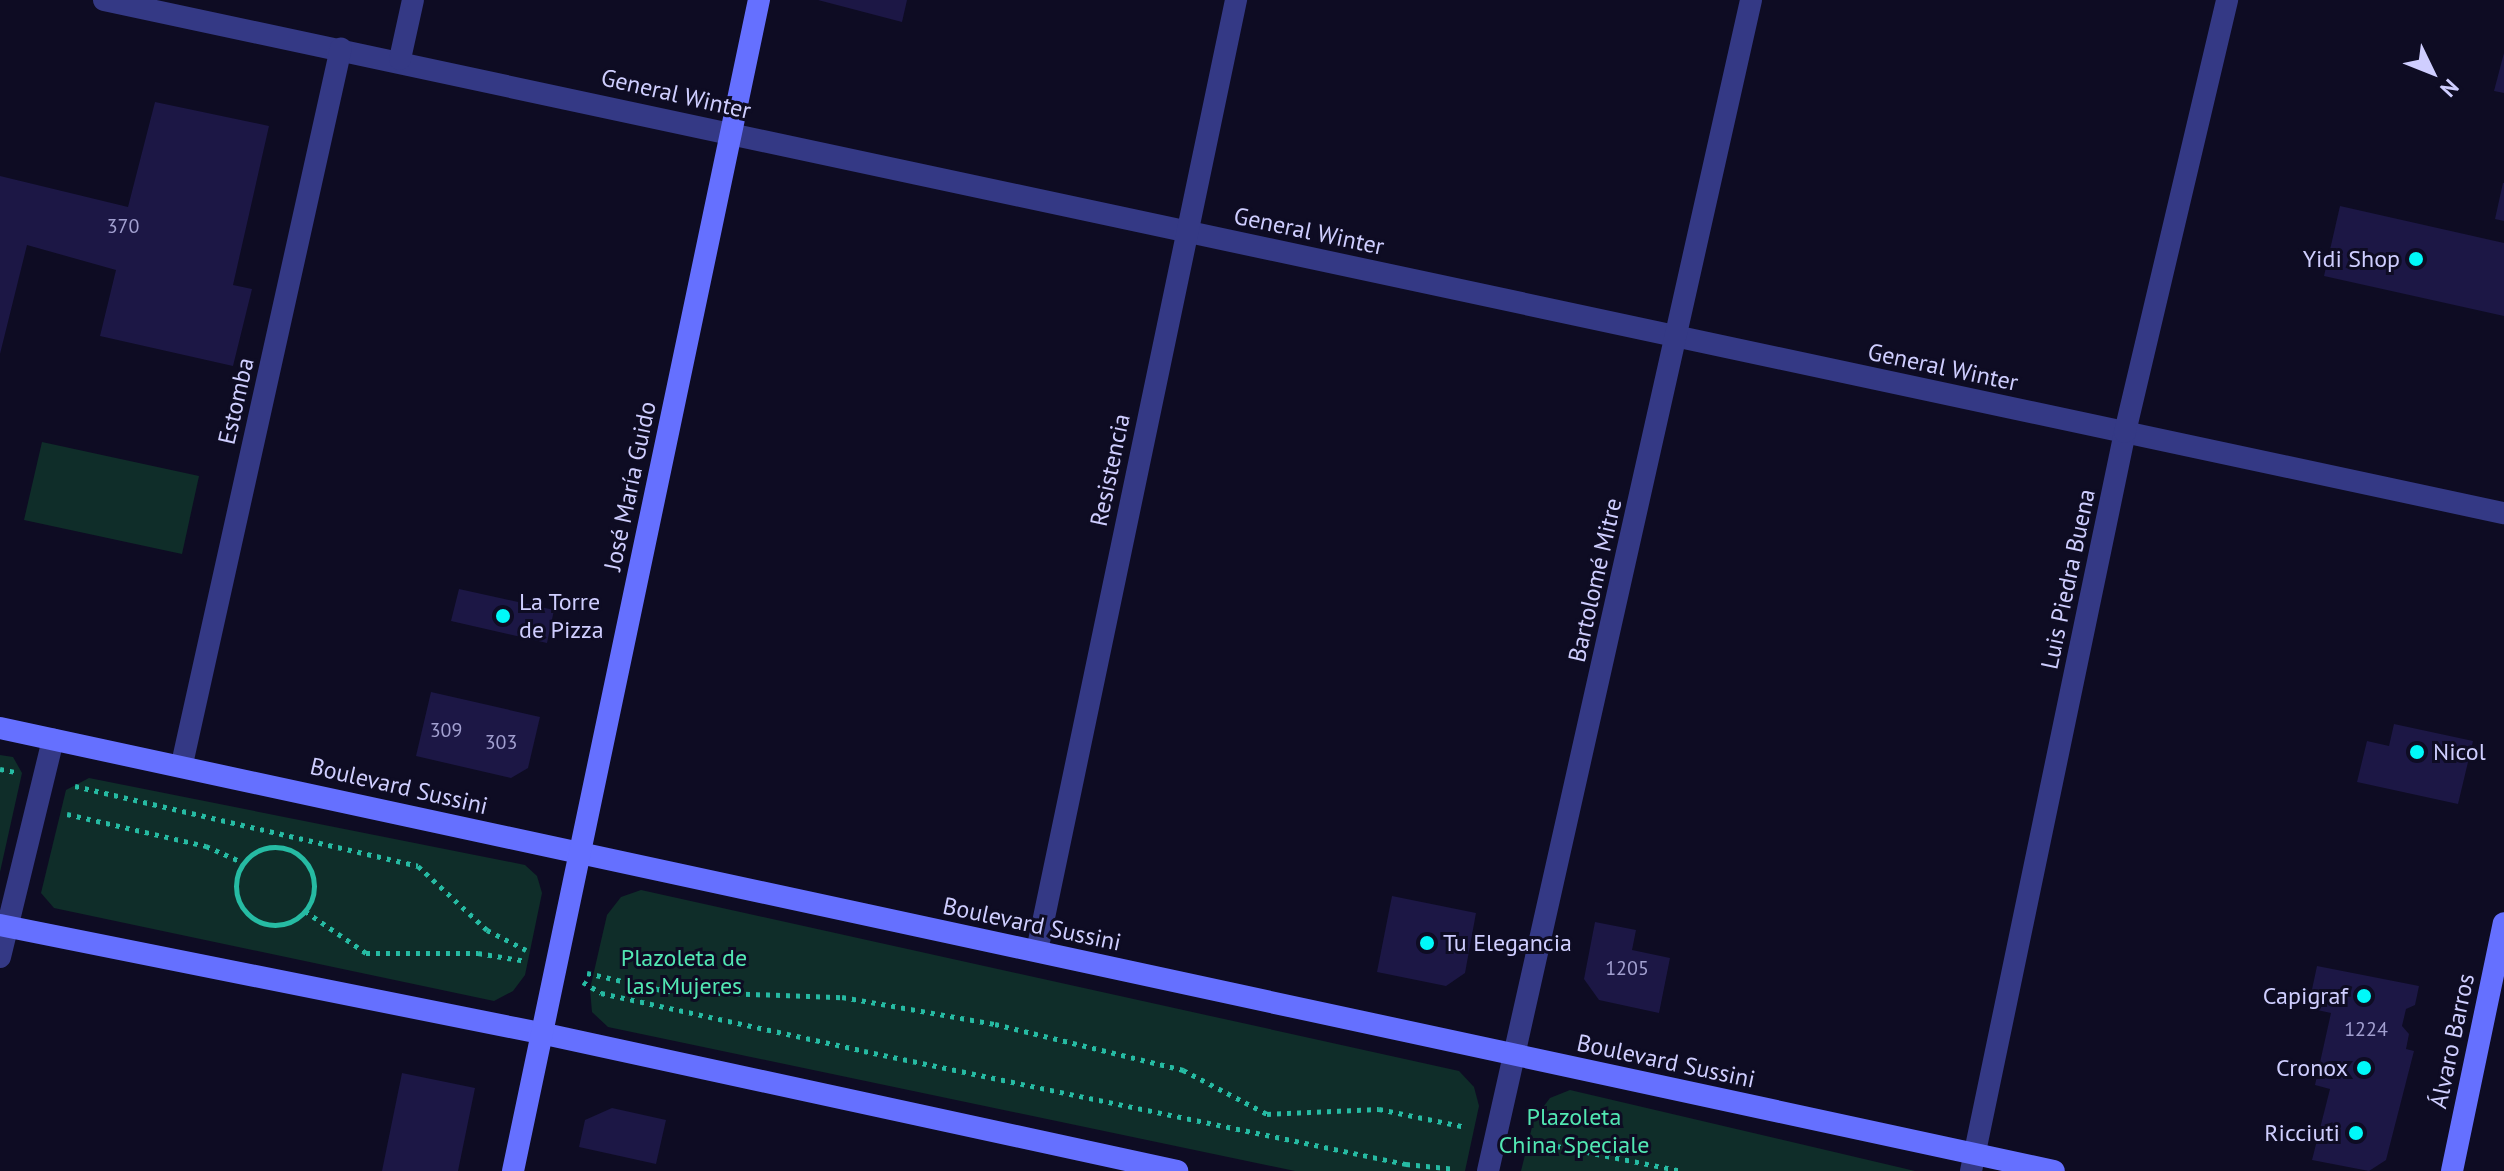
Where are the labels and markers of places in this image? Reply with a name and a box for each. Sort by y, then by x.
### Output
place label: Yidi Shop [2303,245,2400,273]
marker: Yidi Shop [2407,250,2425,268]
place label: La Torre de Pizza [519,588,604,644]
marker: La Torre de Pizza [494,607,512,625]
place label: Nicol [2433,738,2486,766]
marker: Nicol [2408,743,2426,761]
place label: Tu Elegancia [1443,929,1572,957]
marker: Tu Elegancia [1418,934,1436,952]
place label: Capigraf [2263,982,2348,1010]
marker: Capigraf [2355,987,2373,1005]
place label: Cronox [2276,1054,2348,1082]
marker: Cronox [2355,1059,2373,1077]
place label: Ricciuti [2264,1119,2340,1147]
marker: Ricciuti [2347,1124,2365,1142]

